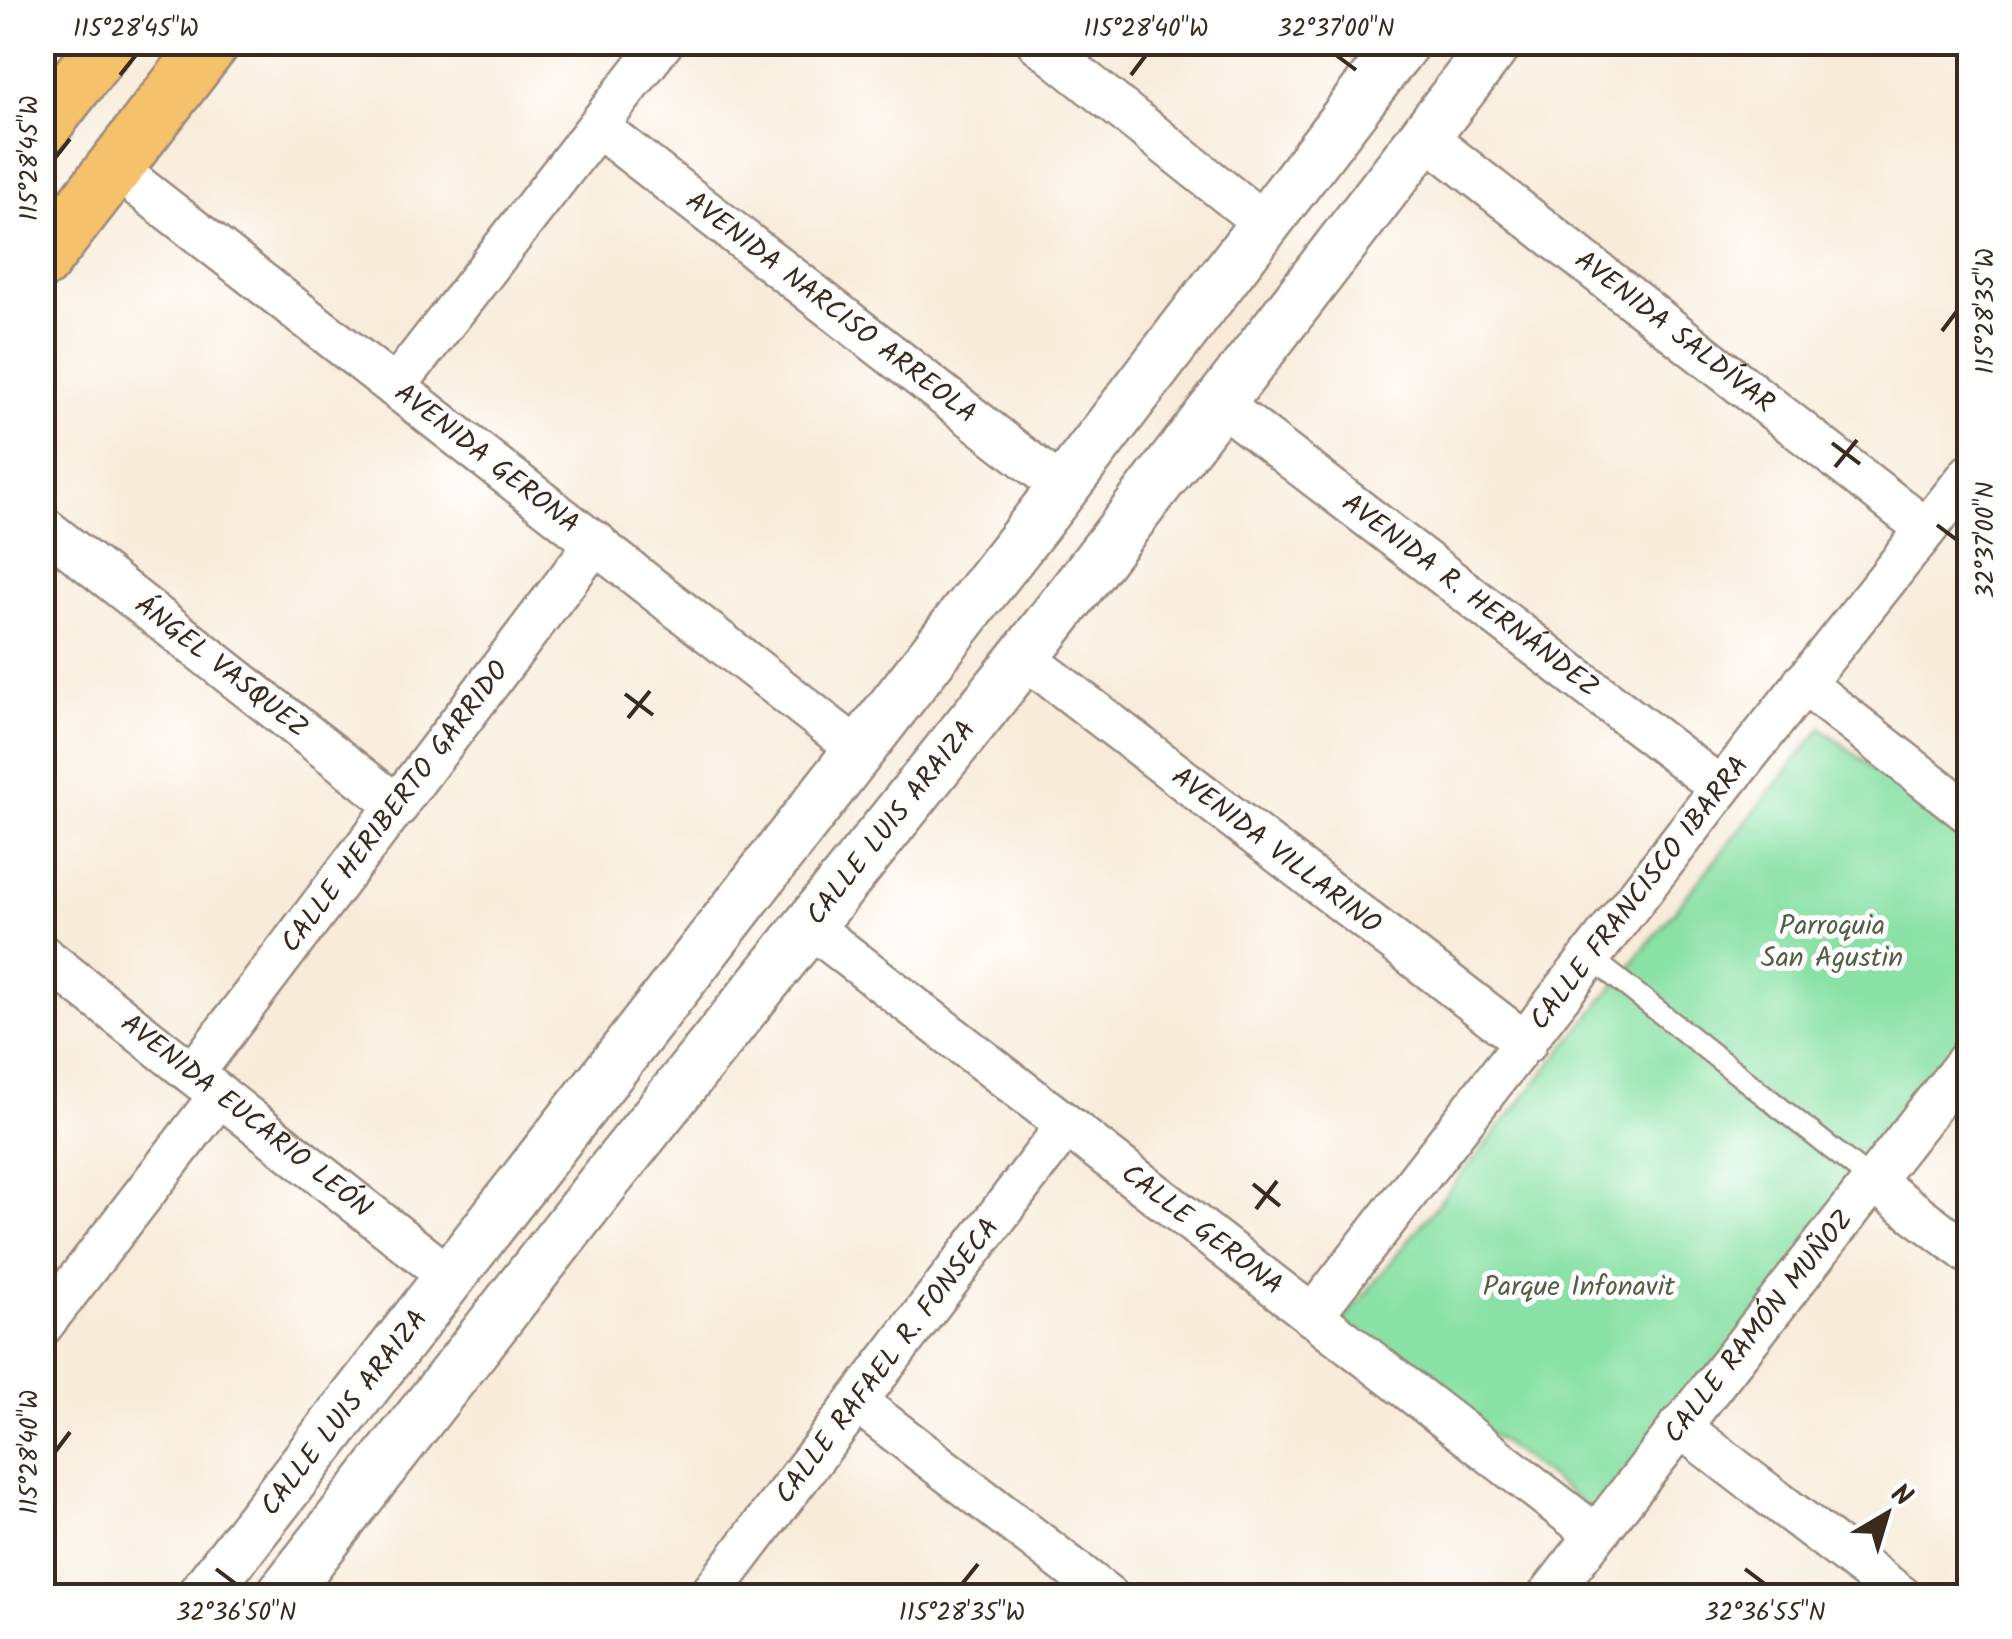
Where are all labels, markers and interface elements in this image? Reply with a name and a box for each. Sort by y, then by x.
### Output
text: 115°28'45"W [73,9,199,49]
text: 115°28'40"W [1084,9,1208,49]
text: 32°37'00"N [1278,9,1395,49]
text: 115°28'45"W [10,95,50,221]
street label: AVENIDA NARCISO ARREOLA [675,180,987,436]
street label: AVENIDA SALDÍVAR [1564,239,1785,425]
text: 115°28'35"W [1966,248,2006,374]
street label: AVENIDA GERONA [384,372,589,546]
text: 32°37'00"N [1966,481,2006,598]
street label: AVENIDA R. HERNÁNDEZ [1332,482,1609,709]
street label: ÁNGEL VASQUEZ [124,584,318,750]
street label: CALLE HERIBERTO GARRIDO [270,651,521,963]
street label: CALLE LUIS ARAIZA [795,710,988,935]
street label: CALLE FRANCISCO IBARRA [1518,746,1761,1040]
street label: AVENIDA VILLARINO [1161,755,1391,946]
park label: Parroquia San Agustin [1761,904,1903,981]
street label: AVENIDA EUCARIO LEÓN [110,1002,382,1230]
street label: CALLE GERONA [1111,1152,1293,1307]
street label: CALLE RAMÓN MUÑOZ [1653,1200,1865,1454]
street label: CALLE RAFAEL R. FONSECA [764,1208,1011,1514]
park label: Parque Infonavit [1483,1265,1676,1310]
street label: CALLE LUIS ARAIZA [249,1299,440,1526]
text: 115°28'40"W [10,1390,50,1514]
north arrow [1837,1464,1937,1564]
text: N [1880,1473,1922,1520]
text: 32°36'50"N [176,1593,296,1633]
text: 115°28'35"W [899,1593,1025,1633]
text: 32°36'55"N [1704,1593,1826,1633]

